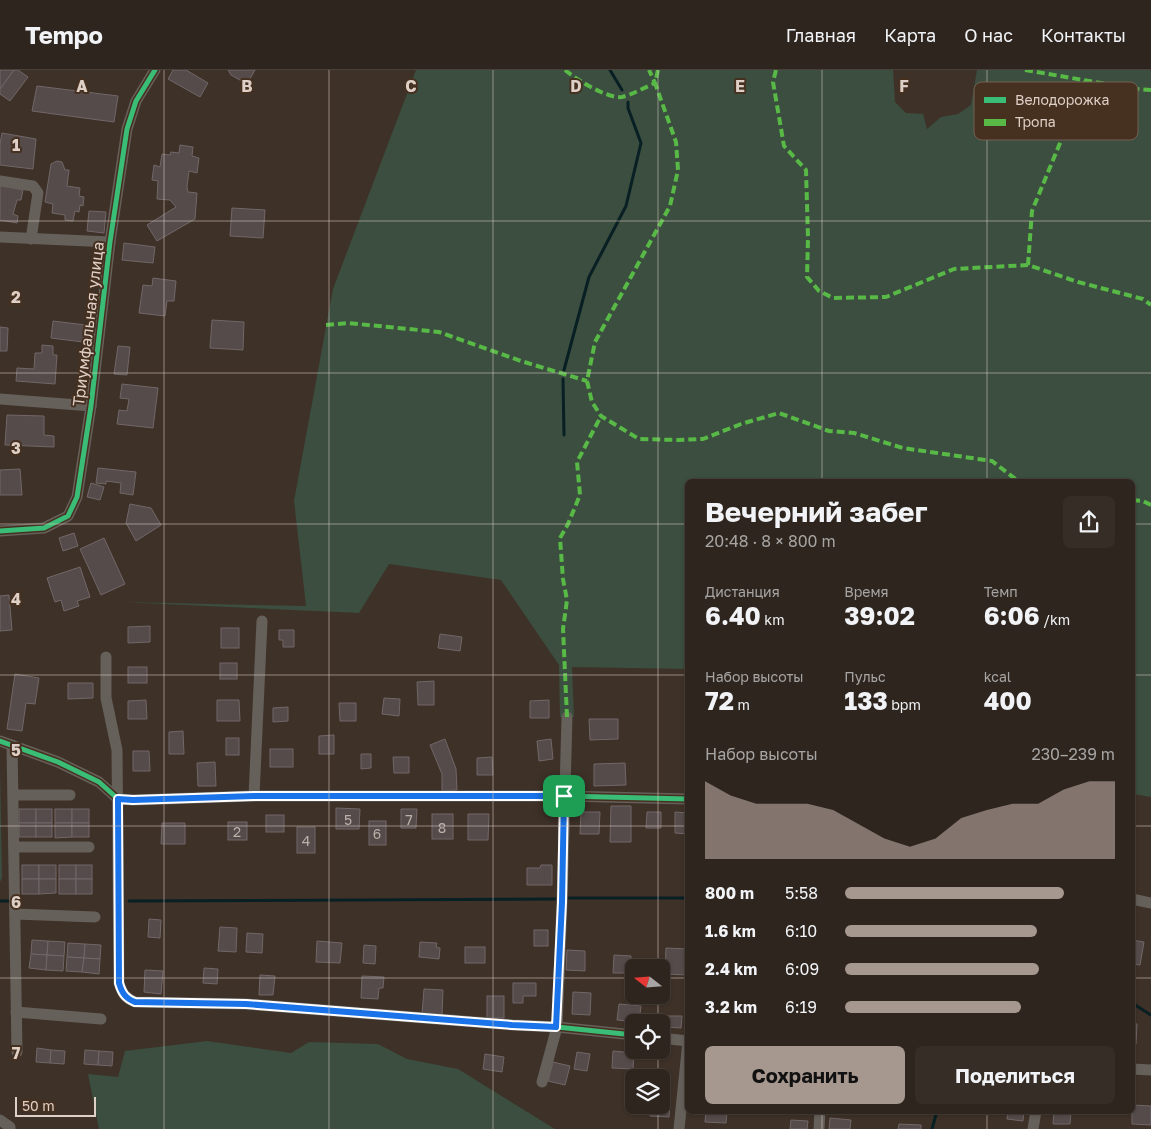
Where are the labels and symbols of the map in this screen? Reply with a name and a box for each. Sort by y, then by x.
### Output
text: A [76,76,88,96]
text: B [241,76,253,96]
text: C [405,76,417,96]
text: D [570,76,582,96]
text: E [735,76,745,96]
text: F [899,76,909,96]
legend [974,82,1138,140]
text: Велодорожка [1015,91,1109,108]
text: Тропа [1015,113,1056,130]
text: 1 [12,135,20,155]
street label: Триумфальная улица [68,240,108,408]
text: 2 [11,287,21,307]
text: 3 [11,438,21,458]
text: 4 [11,589,21,609]
text: 5 [11,740,21,760]
pin [543,775,585,817]
house number: 5 [344,811,352,828]
house number: 7 [405,811,413,828]
house number: 8 [438,819,446,836]
house number: 2 [233,823,241,840]
house number: 6 [373,825,381,842]
house number: 4 [302,832,310,849]
text: 6 [11,892,21,912]
north arrow [625,959,670,1004]
text: 7 [12,1043,21,1063]
scale bar [15,1094,96,1117]

